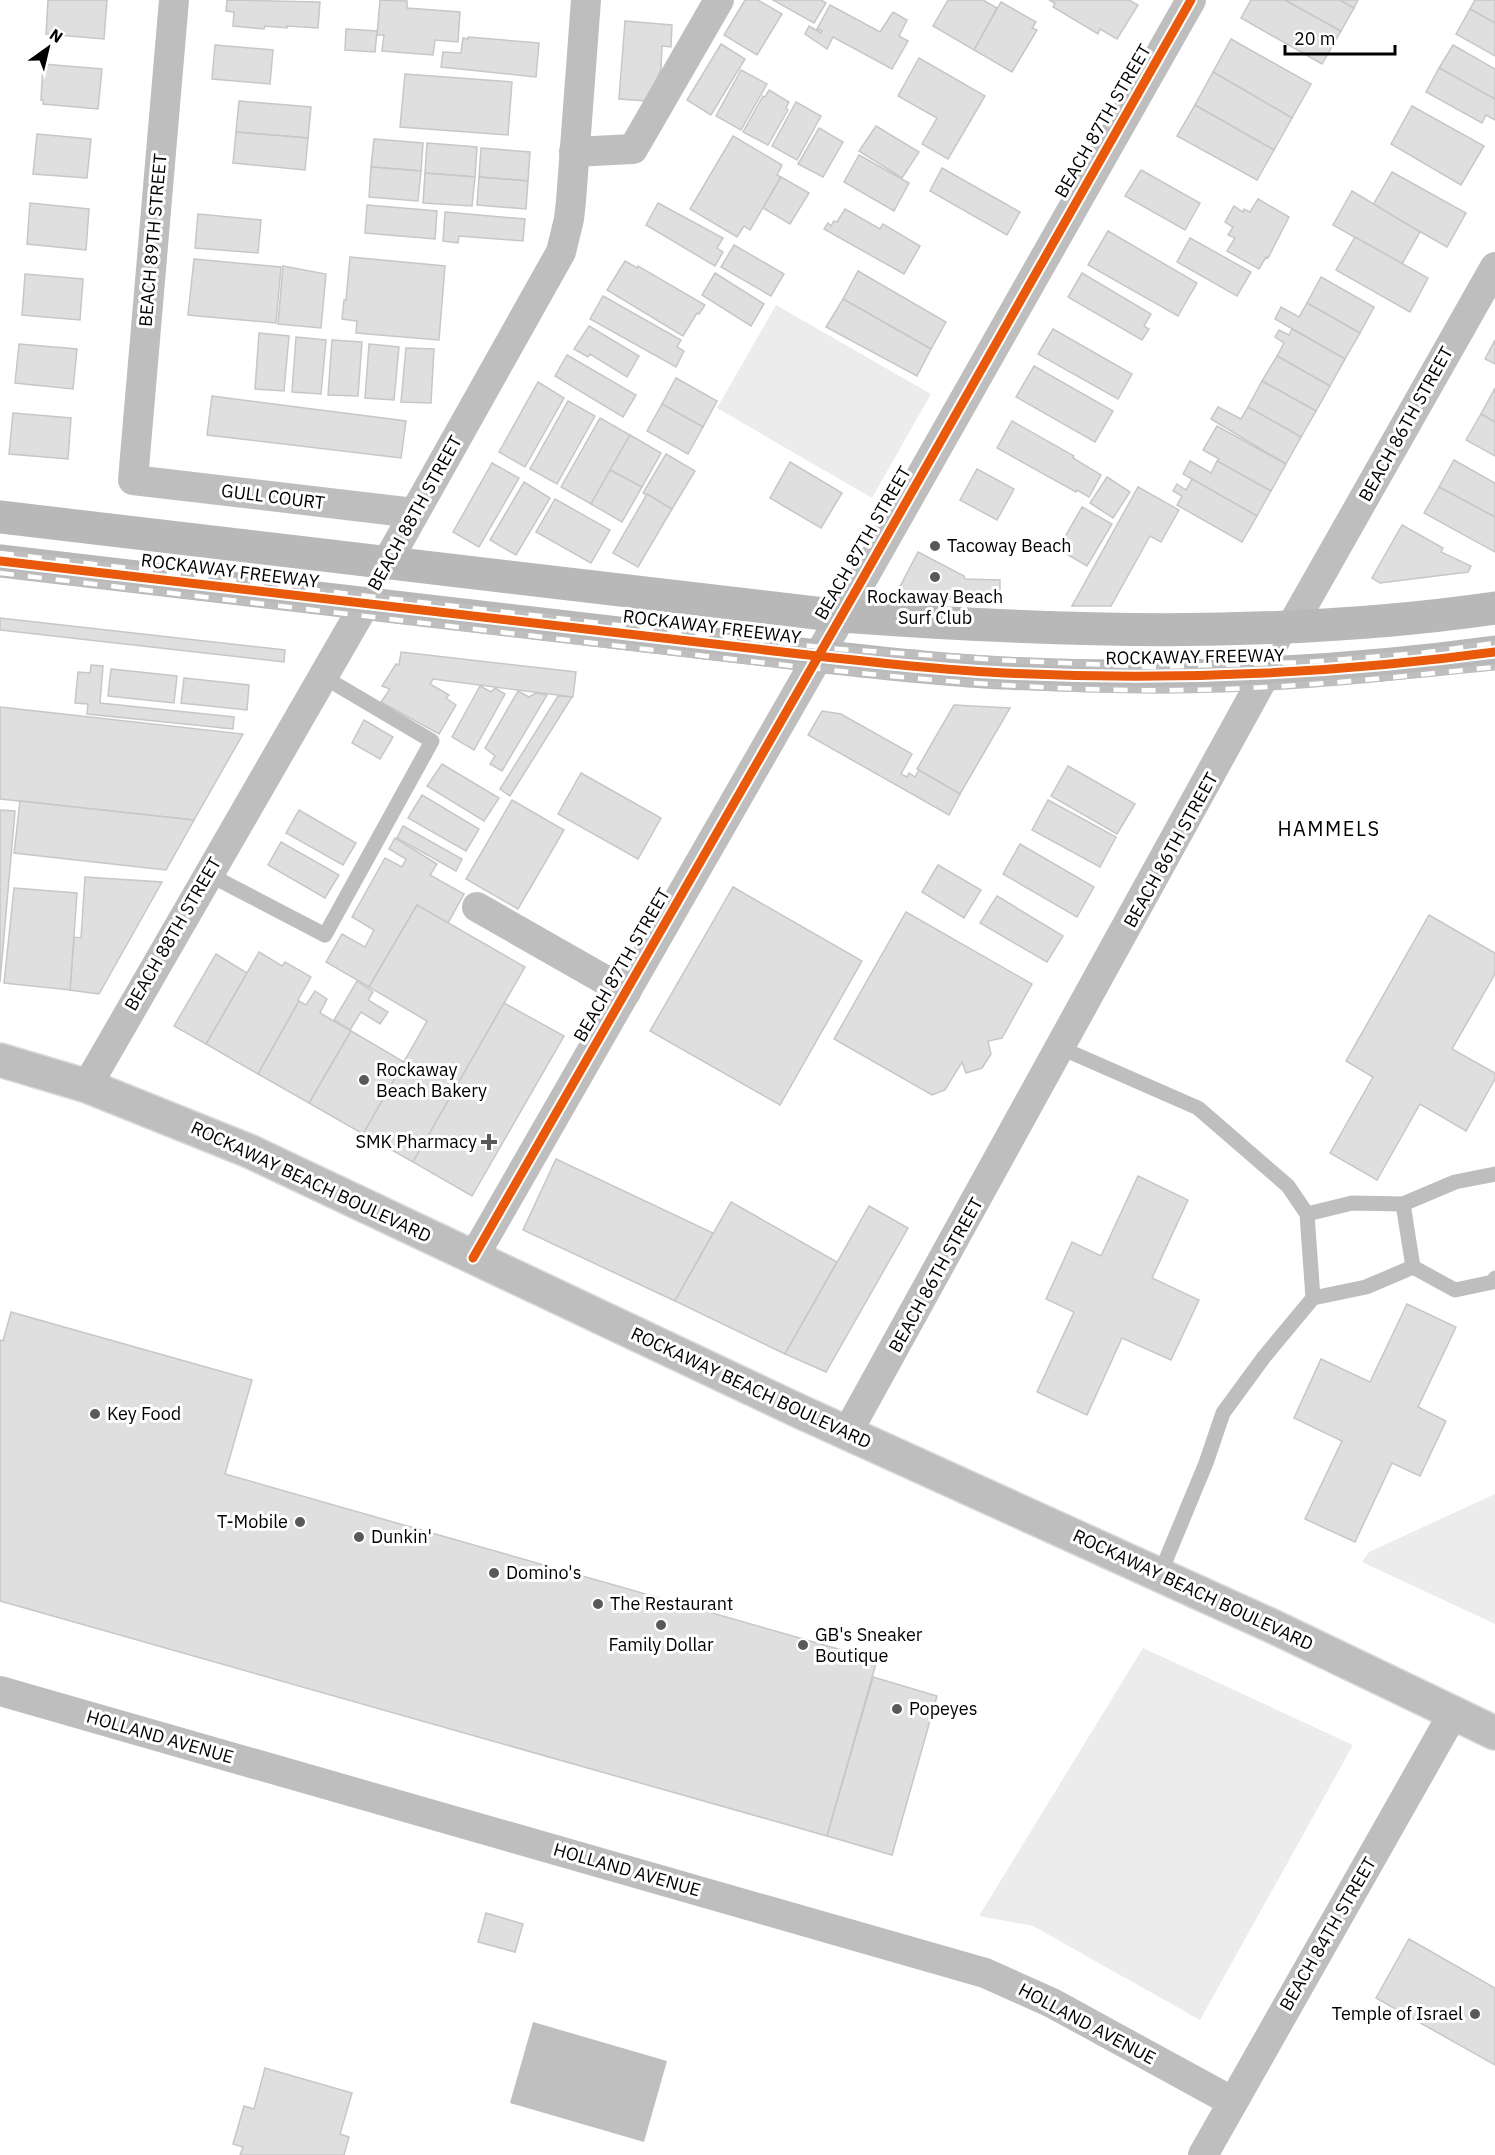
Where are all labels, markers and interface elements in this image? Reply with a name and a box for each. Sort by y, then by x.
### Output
north arrow [18,18,78,78]
scale bar [1285,18,1394,56]
text: N [46,24,67,47]
text: 20 m [1294,27,1336,50]
street label: BEACH 87TH STREET [1049,40,1156,202]
street label: BEACH 89TH STREET [133,152,172,328]
street label: BEACH 86TH STREET [1353,342,1458,505]
street label: BEACH 88TH STREET [362,431,467,594]
street label: BEACH 87TH STREET [809,462,916,624]
street label: GULL COURT [220,479,326,514]
place label: Tacoway Beach [947,534,1072,557]
marker: Tacoway Beach [928,539,942,553]
street label: ROCKAWAY FREEWAY [140,548,321,593]
marker: Rockaway Beach Surf Club [928,570,942,584]
place label: Rockaway Beach Surf Club [867,585,1003,629]
street label: ROCKAWAY FREEWAY [622,604,803,649]
street label: ROCKAWAY FREEWAY [1105,643,1285,670]
street label: BEACH 86TH STREET [1118,768,1223,931]
district label: HAMMELS [1277,815,1381,842]
street label: BEACH 88TH STREET [119,853,226,1015]
street label: BEACH 87TH STREET [568,884,675,1046]
place label: Rockaway Beach Bakery [376,1058,487,1102]
marker: Rockaway Beach Bakery [357,1073,371,1087]
street label: ROCKAWAY BEACH BOULEVARD [187,1116,435,1247]
place label: SMK Pharmacy [356,1130,477,1153]
marker: SMK Pharmacy [482,1135,496,1149]
street label: BEACH 86TH STREET [883,1193,988,1356]
street label: ROCKAWAY BEACH BOULEVARD [627,1322,875,1453]
place label: Key Food [107,1402,181,1425]
marker: Key Food [88,1407,102,1421]
place label: T-Mobile [217,1510,288,1533]
marker: T-Mobile [293,1515,307,1529]
street label: ROCKAWAY BEACH BOULEVARD [1069,1524,1317,1655]
place label: Dunkin' [371,1525,432,1548]
marker: Dunkin' [352,1530,366,1544]
place label: Domino's [506,1561,581,1584]
marker: Domino's [487,1566,501,1580]
place label: The Restaurant [610,1592,733,1615]
marker: The Restaurant [591,1597,605,1611]
marker: Family Dollar [654,1618,668,1632]
place label: GB's Sneaker Boutique [815,1623,923,1667]
place label: Family Dollar [608,1633,714,1656]
marker: GB's Sneaker Boutique [796,1638,810,1652]
place label: Popeyes [909,1697,977,1720]
marker: Popeyes [890,1702,904,1716]
street label: HOLLAND AVENUE [84,1704,236,1769]
street label: HOLLAND AVENUE [551,1837,703,1902]
street label: BEACH 84TH STREET [1274,1853,1381,2015]
street label: HOLLAND AVENUE [1015,1978,1160,2069]
place label: Temple of Israel [1332,2002,1463,2025]
marker: Temple of Israel [1468,2007,1482,2021]

